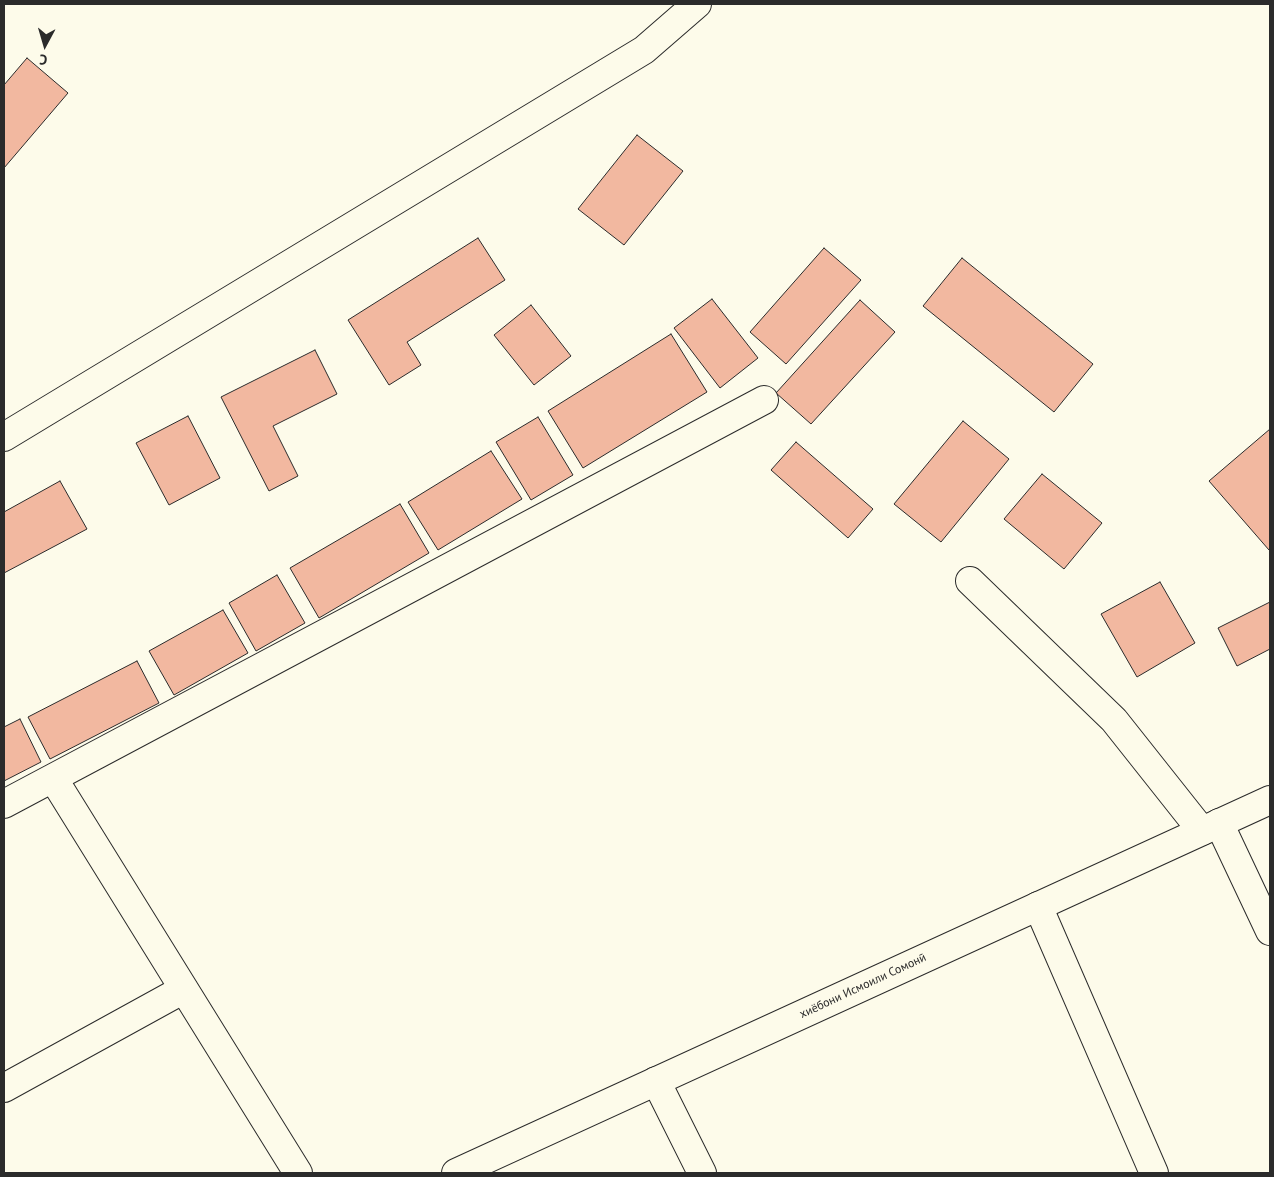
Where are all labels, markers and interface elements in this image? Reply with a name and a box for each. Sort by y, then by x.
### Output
north arrow [20,20,70,70]
text: С [39,51,48,69]
street label: хиёбони Исмоили Сомонӣ [797,950,929,1022]

